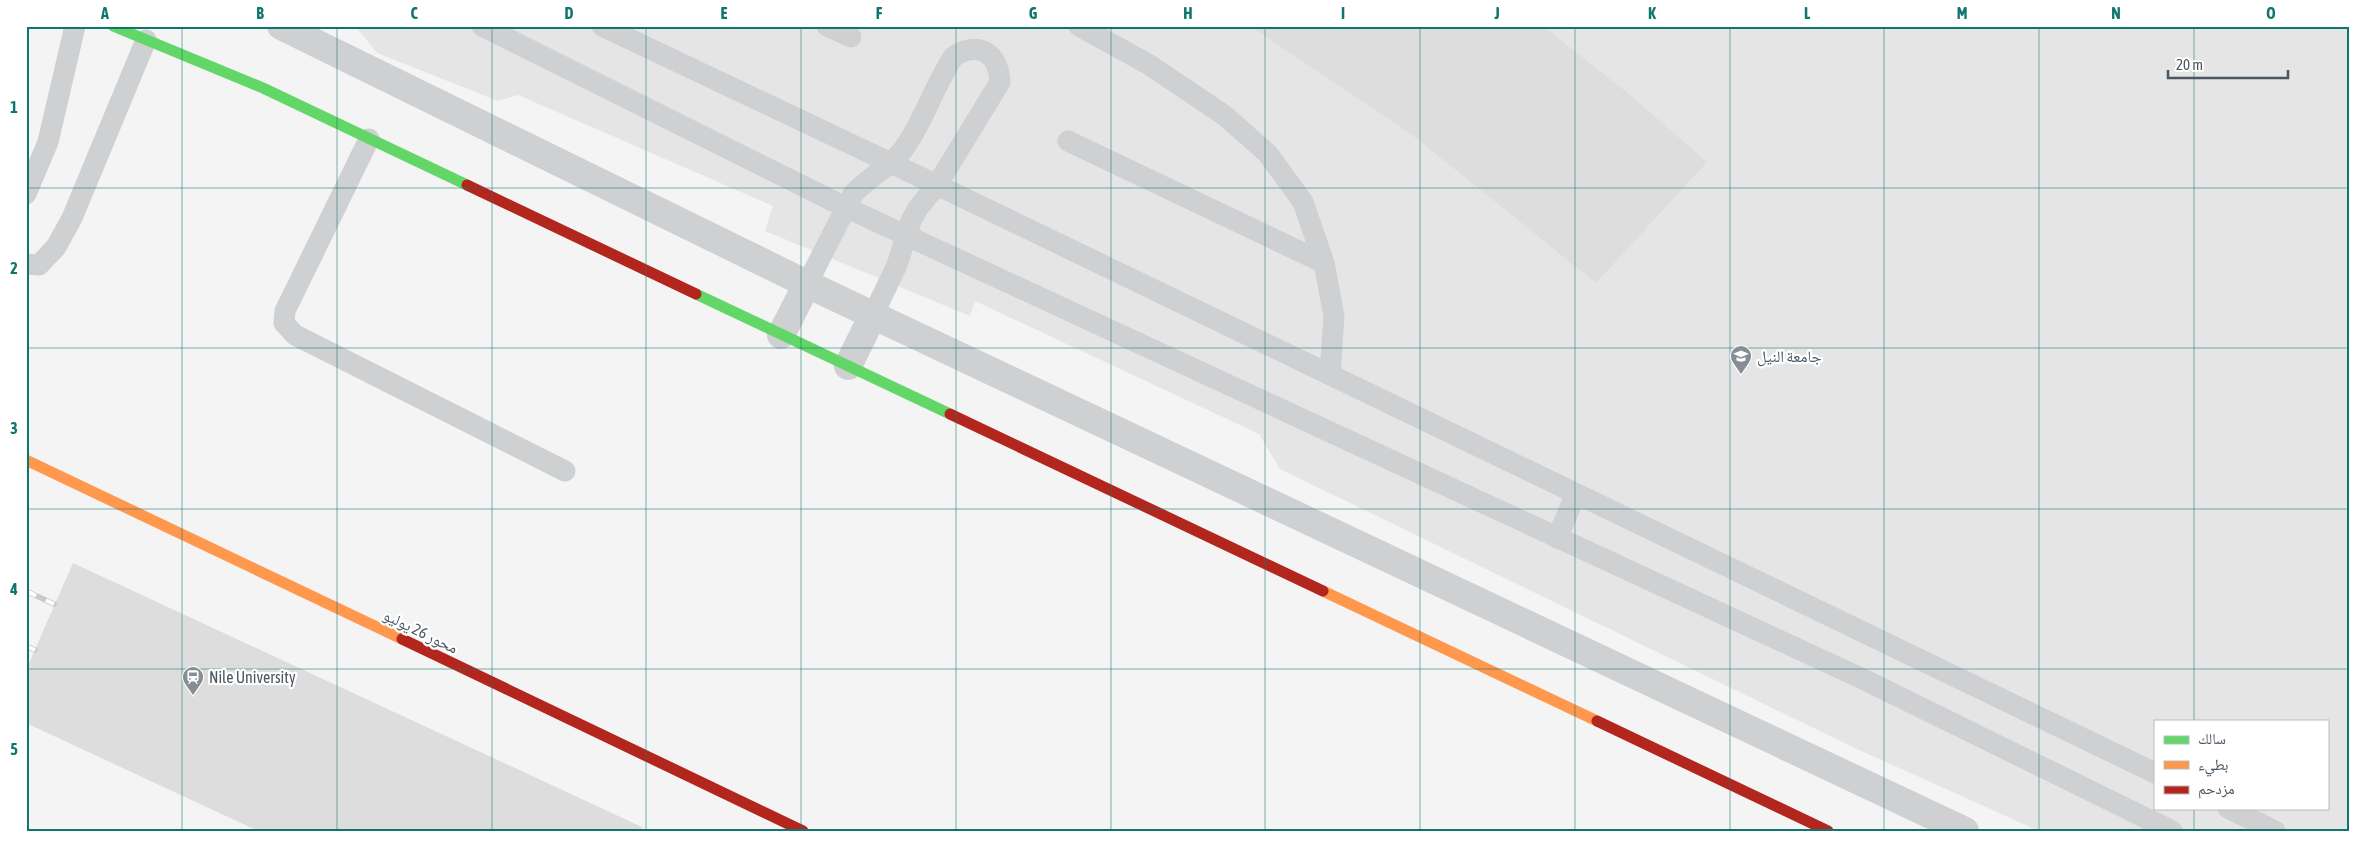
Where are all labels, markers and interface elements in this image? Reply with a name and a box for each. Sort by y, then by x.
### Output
text: A [100,4,109,22]
text: B [256,4,264,22]
text: C [410,4,418,22]
text: D [565,4,574,22]
text: E [721,4,728,22]
text: F [876,4,883,22]
text: G [1029,4,1038,22]
text: H [1183,4,1193,22]
text: I [1341,4,1345,22]
text: J [1493,4,1500,22]
text: K [1648,4,1656,22]
text: L [1804,4,1811,22]
text: M [1957,4,1967,22]
text: N [2111,4,2121,22]
text: O [2266,4,2276,22]
scale bar [2168,48,2288,80]
text: 20 m [2176,56,2203,73]
text: 1 [10,98,18,116]
text: 2 [10,259,18,277]
school or university icon: جامعة النيل [1729,344,1753,375]
place label: جامعة النيل [1757,347,1822,367]
text: 3 [10,419,18,437]
text: 4 [9,580,18,598]
street label: محور 26 يوليو [380,605,461,658]
station icon: Nile University [181,665,205,696]
place label: Nile University [209,668,296,687]
legend [2154,720,2328,810]
text: سالك [2198,730,2226,747]
text: 5 [10,740,18,758]
text: بطيء [2198,756,2228,777]
text: مزدحم [2198,780,2235,799]

